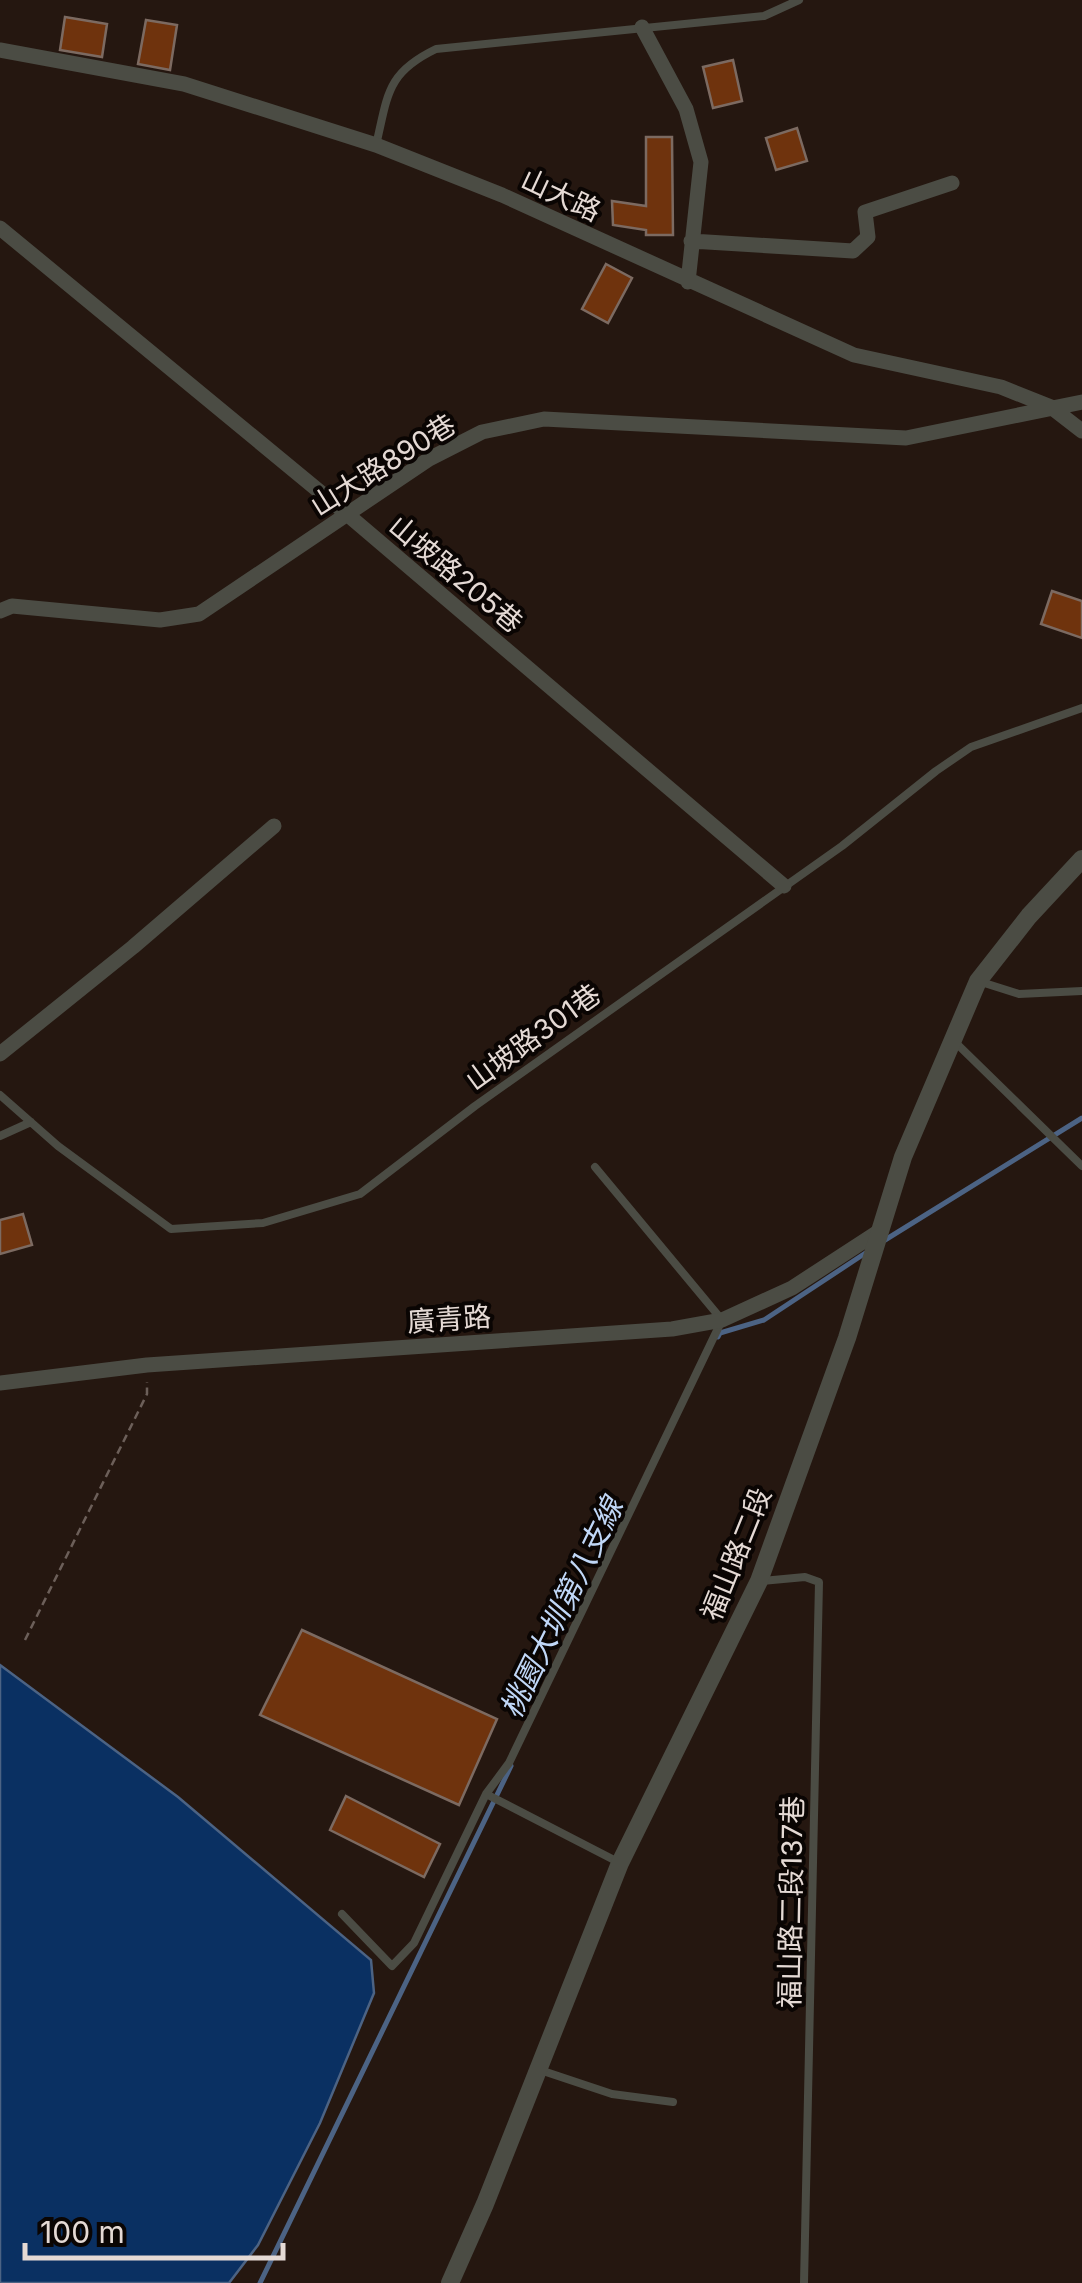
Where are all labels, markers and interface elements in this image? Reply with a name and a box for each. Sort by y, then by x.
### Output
street label: 山大路 [516,162,606,228]
street label: 山大路890巷 [304,407,462,523]
street label: 山坡路205巷 [382,508,530,640]
street label: 山坡路301巷 [459,977,607,1097]
street label: 廣青路 [406,1299,492,1339]
street label: 福山路二段 [694,1483,778,1625]
water label: 桃園大圳第八支線 [492,1489,631,1723]
street label: 福山路二段137巷 [772,1795,810,2009]
scale bar [25,2198,282,2260]
text: 100 m [40,2214,125,2250]

